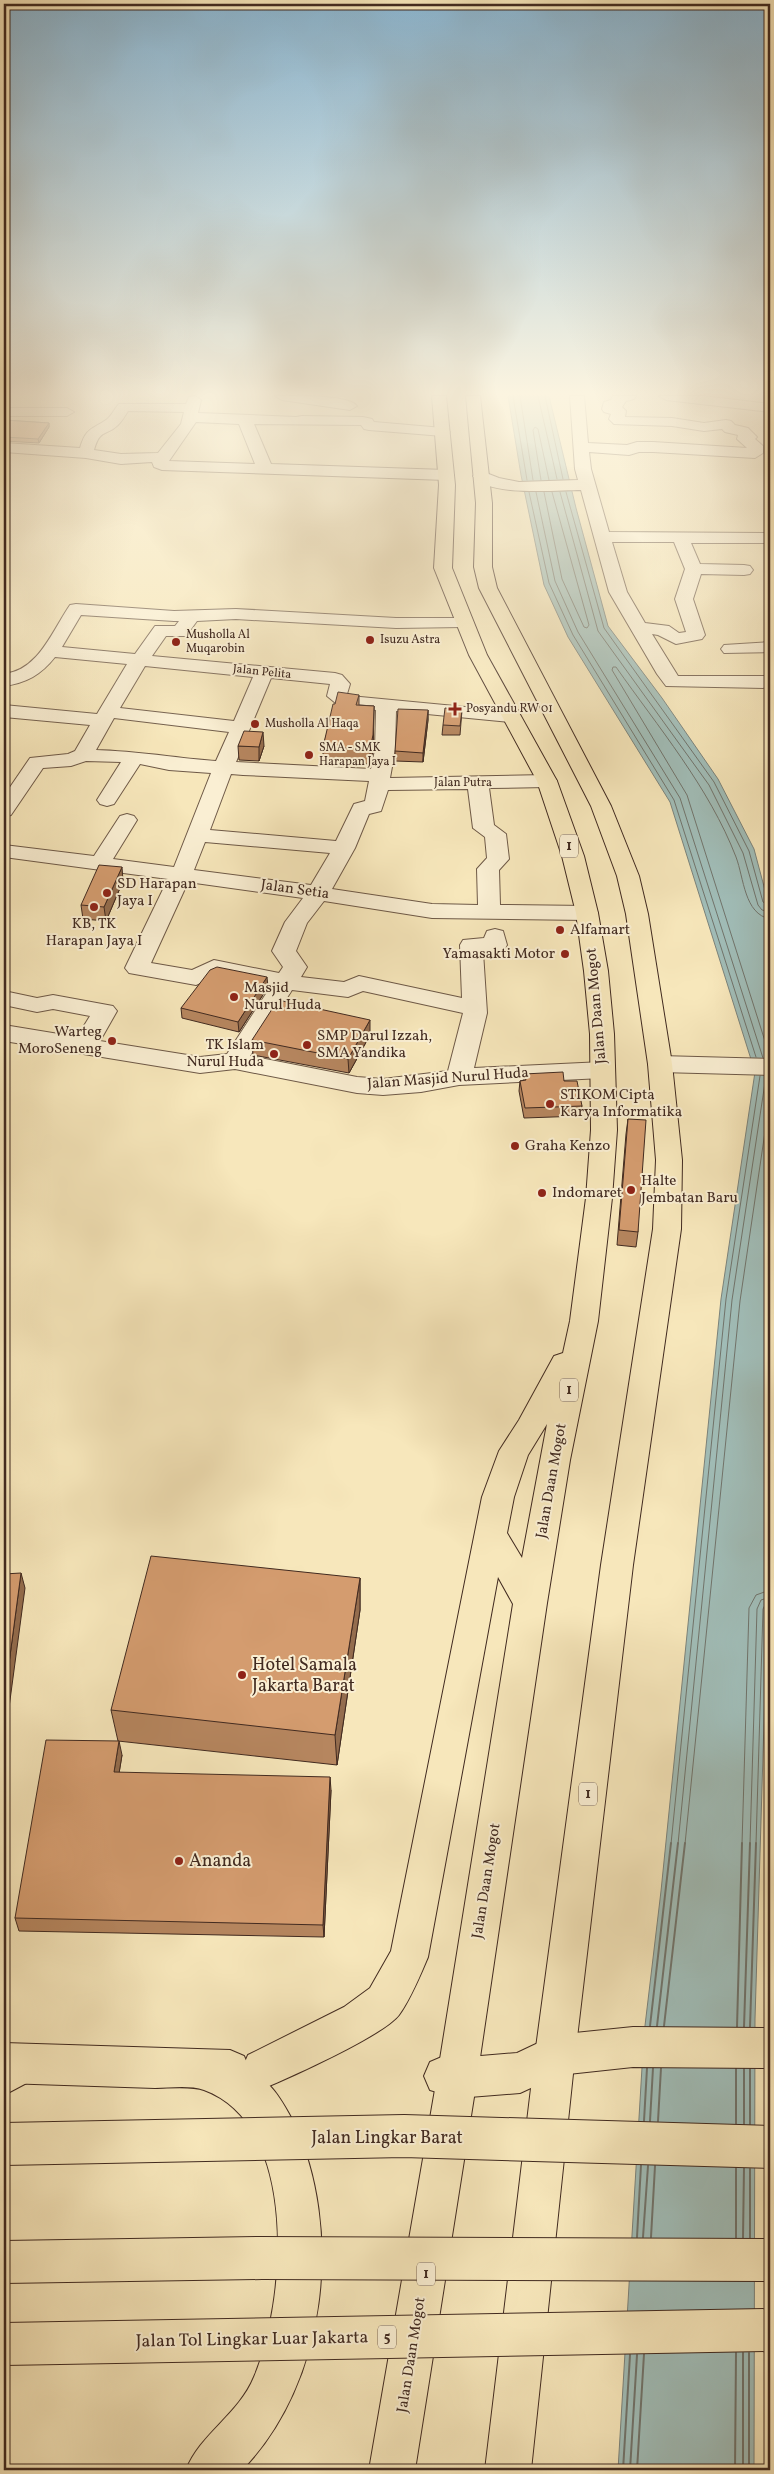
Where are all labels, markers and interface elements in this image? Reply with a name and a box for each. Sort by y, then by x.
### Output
place label: Musholla Al Muqarobin [186,627,250,657]
place label: Isuzu Astra [380,632,440,648]
marker: Isuzu Astra [364,634,376,646]
marker: Musholla Al Muqarobin [170,636,182,648]
street label: Jalan Pelita [232,661,292,683]
place label: Posyandu RW 01 [466,701,553,717]
marker: Posyandu RW 01 [448,702,462,716]
place label: Musholla Al Haqa [265,716,359,732]
marker: Musholla Al Haqa [249,718,261,730]
place label: SMA - SMK Harapan Jaya I [319,740,396,770]
marker: SMA - SMK Harapan Jaya I [303,749,315,761]
street label: Jalan Putra [434,775,492,791]
road number: 1 [560,834,578,858]
place label: SD Harapan Jaya I [117,874,197,912]
street label: Jalan Setia [259,875,331,905]
marker: SD Harapan Jaya I [101,887,113,899]
marker: KB, TK Harapan Jaya I [88,901,100,913]
place label: KB, TK Harapan Jaya I [46,914,142,952]
place label: Alfamart [570,920,630,941]
marker: Alfamart [554,924,566,936]
place label: Yamasakti Motor [442,944,555,965]
street label: Jalan Daan Mogot [581,947,613,1065]
marker: Yamasakti Motor [559,948,571,960]
place label: Masjid Nurul Huda [244,978,322,1016]
marker: Masjid Nurul Huda [228,991,240,1003]
place label: Warteg MoroSeneng [18,1022,102,1060]
place label: SMP Darul Izzah, SMA Yandika [317,1026,432,1064]
marker: Warteg MoroSeneng [106,1035,118,1047]
place label: TK Islam Nurul Huda [186,1035,264,1073]
marker: SMP Darul Izzah, SMA Yandika [301,1039,313,1051]
marker: TK Islam Nurul Huda [268,1048,280,1060]
street label: Jalan Masjid Nurul Huda [367,1063,529,1095]
place label: STIKOM Cipta Karya Informatika [560,1085,682,1123]
marker: STIKOM Cipta Karya Informatika [544,1098,556,1110]
place label: Graha Kenzo [525,1136,610,1157]
marker: Graha Kenzo [509,1140,521,1152]
place label: Halte Jembatan Baru [641,1171,738,1209]
place label: Indomaret [552,1183,622,1204]
marker: Halte Jembatan Baru [625,1184,637,1196]
marker: Indomaret [536,1187,548,1199]
road number: 1 [560,1378,578,1402]
street label: Jalan Daan Mogot [532,1422,572,1540]
place label: Hotel Samala Jakarta Barat [252,1653,357,1699]
marker: Hotel Samala Jakarta Barat [236,1669,248,1681]
road number: 1 [579,1782,597,1806]
street label: Jalan Daan Mogot [467,1822,507,1940]
place label: Ananda [189,1849,251,1874]
marker: Ananda [173,1855,185,1867]
street label: Jalan Lingkar Barat [311,2126,463,2151]
road number: 1 [417,2262,435,2286]
street label: Jalan Daan Mogot [392,2296,432,2414]
street label: Jalan Tol Lingkar Luar Jakarta [135,2325,369,2355]
road number: 5 [378,2326,396,2348]

